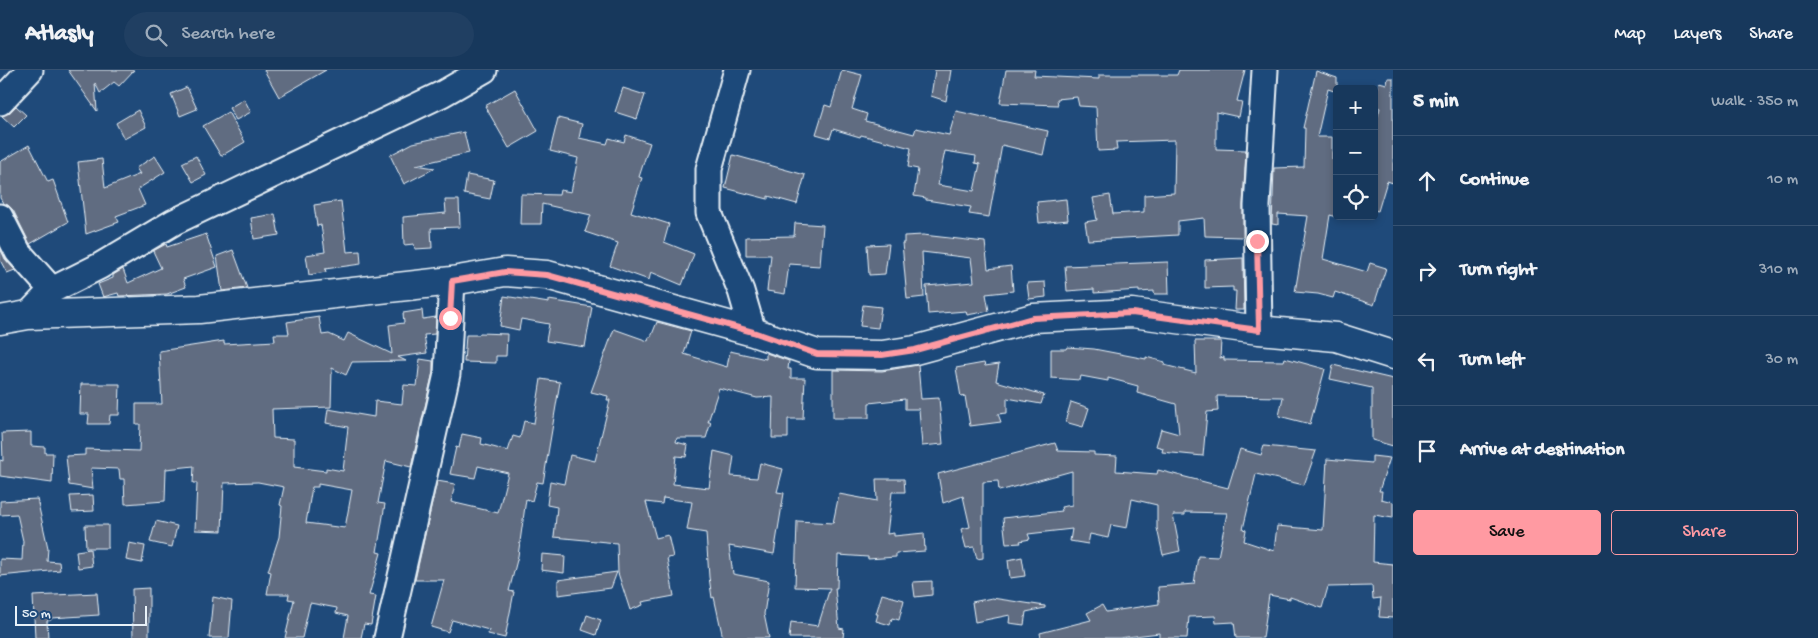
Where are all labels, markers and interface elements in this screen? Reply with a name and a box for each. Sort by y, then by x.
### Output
search box [124,12,474,57]
text: Atlasly [25,20,94,49]
icon: search [142,21,170,49]
text: Search here [182,23,275,46]
text: Map [1614,24,1646,45]
text: Layers [1674,24,1721,45]
text: Share [1749,24,1793,45]
map controls [1333,85,1378,220]
button: + [1333,85,1378,130]
text: 5 min [1413,90,1458,115]
text: Walk · 350 m [1711,93,1798,112]
button: − [1333,130,1378,175]
icon: ahead [1413,167,1441,195]
text: Continue [1460,169,1529,192]
text: 10 m [1767,171,1798,190]
button: locate [1333,175,1378,220]
route end [1246,230,1269,253]
icon: right [1413,257,1441,285]
text: Turn right [1460,259,1536,282]
text: 310 m [1759,261,1798,280]
route start [439,307,462,330]
icon: left [1413,347,1441,375]
text: Turn left [1460,349,1524,372]
text: 30 m [1765,351,1798,370]
icon: arrive [1413,437,1441,465]
text: Arrive at destination [1460,439,1624,462]
button: Save [1413,510,1601,555]
button: Share [1611,510,1798,555]
scale bar [15,603,148,626]
text: 50 m [22,606,51,623]

